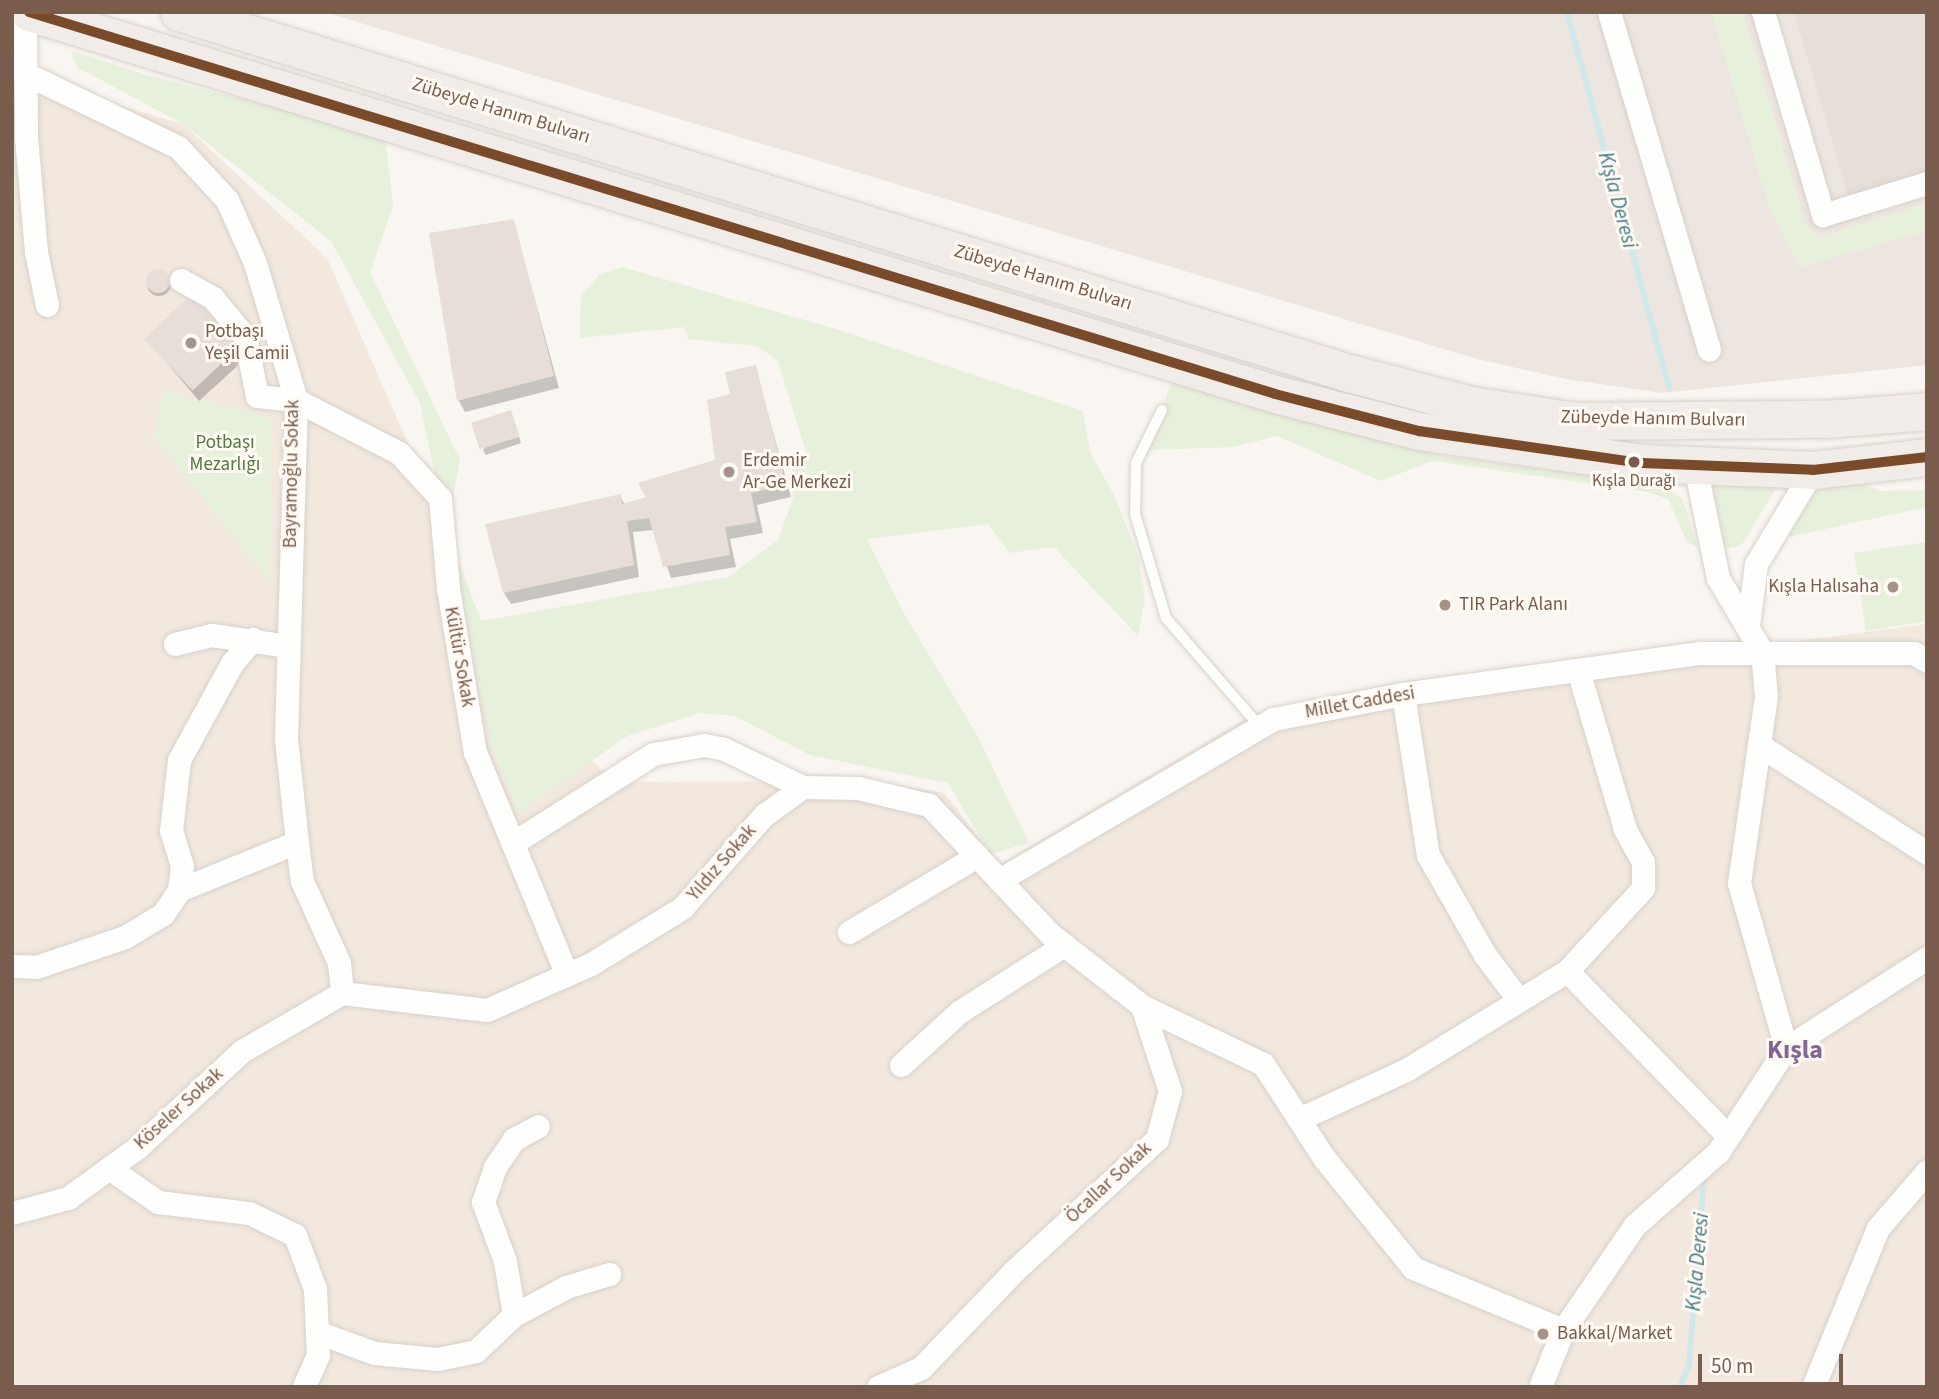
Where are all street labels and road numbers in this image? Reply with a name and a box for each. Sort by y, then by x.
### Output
street label: Zübeyde Hanım Bulvarı [409,73,593,149]
street label: Zübeyde Hanım Bulvarı [951,240,1135,316]
street label: Bayramoğlu Sokak [279,400,305,548]
street label: Zübeyde Hanım Bulvarı [1560,406,1746,432]
street label: Kültür Sokak [439,605,479,709]
street label: Millet Caddesi [1303,682,1417,724]
street label: Yıldız Sokak [683,820,761,906]
street label: Köseler Sokak [130,1063,228,1155]
street label: Öcallar Sokak [1061,1138,1157,1228]

